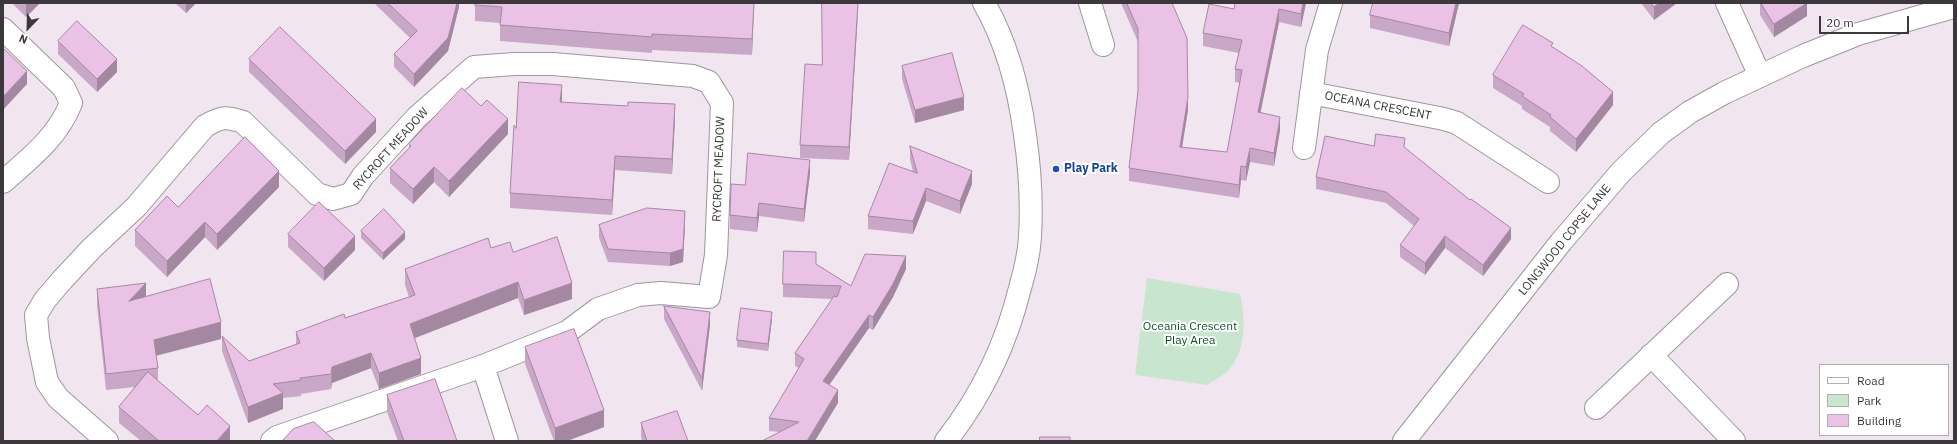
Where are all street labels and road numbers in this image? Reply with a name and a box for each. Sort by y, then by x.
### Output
street label: OCEANA CRESCENT [1323,89,1433,123]
street label: RYCROFT MEADOW [350,105,432,193]
street label: RYCROFT MEADOW [710,116,728,222]
street label: LONGWOOD COPSE LANE [1516,182,1614,298]

